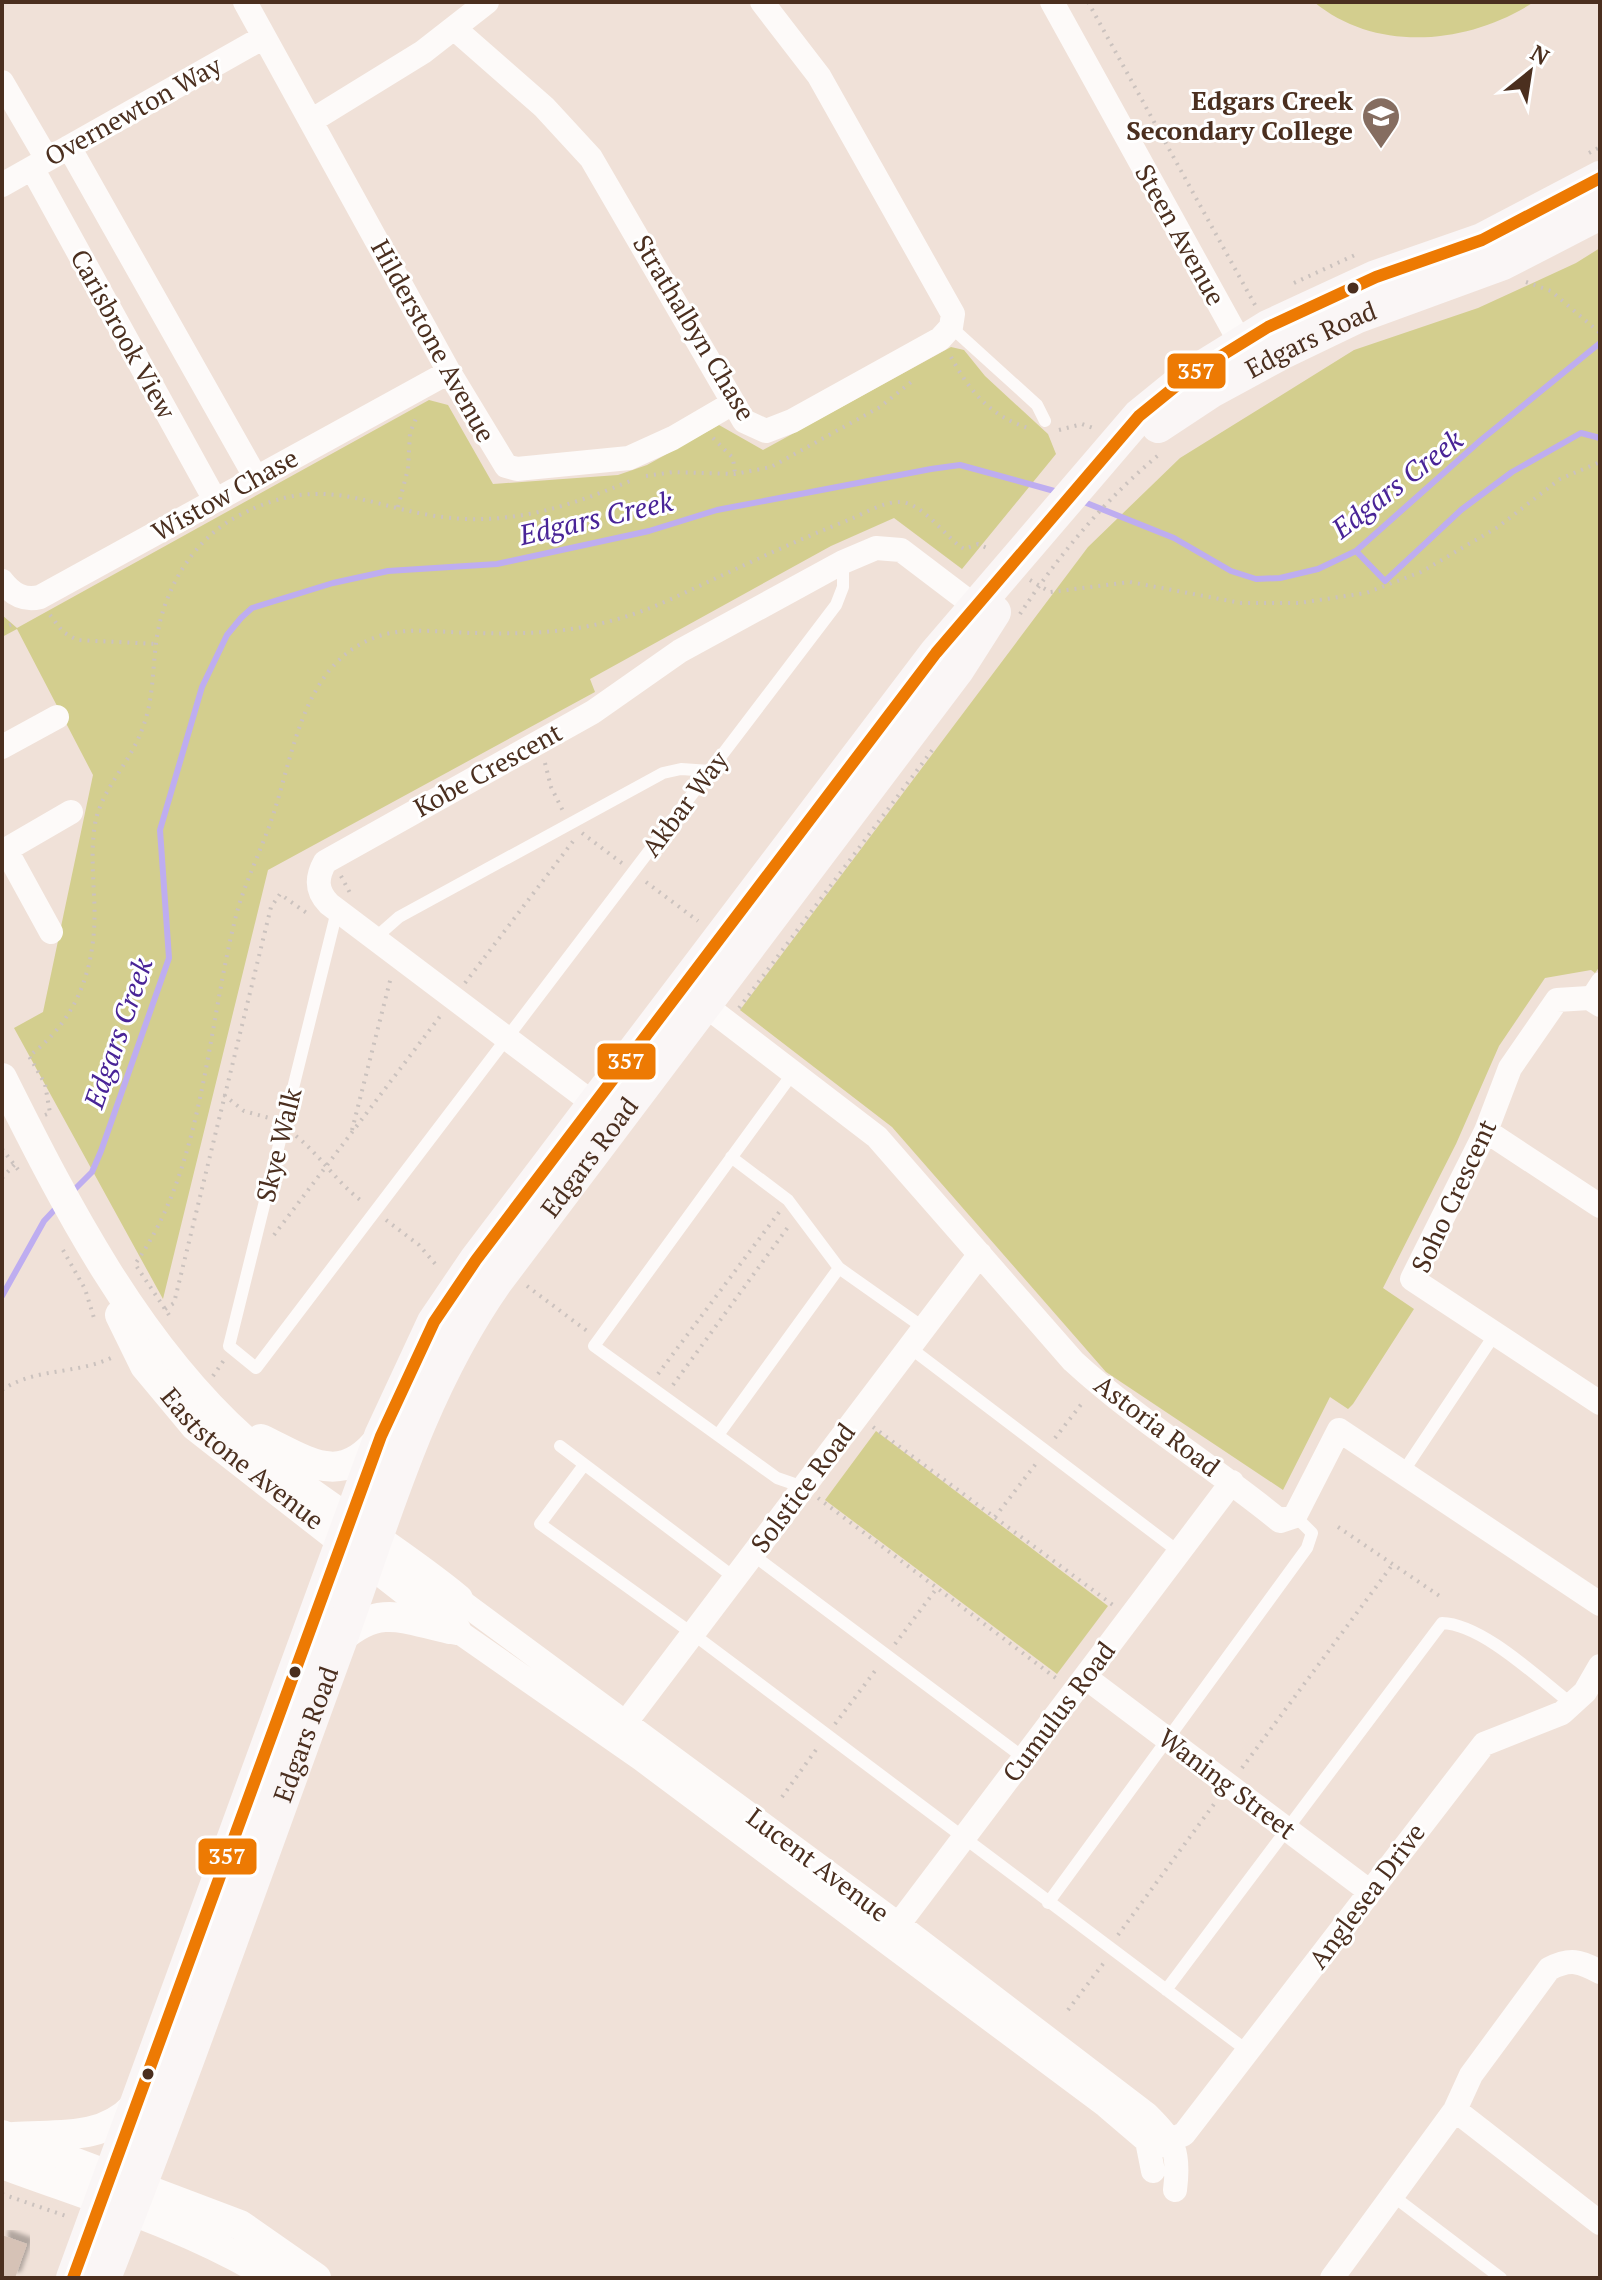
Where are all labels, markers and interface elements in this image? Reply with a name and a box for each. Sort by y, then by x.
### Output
north arrow [1490,32,1570,112]
text: N [1526,38,1555,71]
street label: Overnewton Way [38,47,228,173]
place label: Edgars Creek Secondary College [1126,83,1354,147]
school or university icon: Edgars Creek Secondary College [1360,95,1402,150]
street label: Steen Avenue [1128,158,1234,311]
street label: Strathalbyn Chase [626,228,764,427]
street label: Hilderstone Avenue [364,233,504,448]
street label: Carisbrook View [63,243,185,425]
unlabelled marker [1345,280,1361,296]
street label: Edgars Road [1239,293,1381,385]
line badge: 357 [1166,352,1227,390]
text: 357 [1177,356,1215,385]
water label: Edgars Creek [1323,421,1470,547]
street label: Wistow Chase [146,440,304,548]
water label: Edgars Creek [515,482,677,553]
street label: Kobe Crescent [407,714,568,824]
street label: Akbar Way [633,743,735,863]
water label: Edgars Creek [74,952,161,1114]
line badge: 357 [596,1042,657,1081]
text: 357 [607,1046,645,1075]
street label: Skye Walk [247,1084,309,1205]
street label: Edgars Road [532,1090,645,1224]
street label: Soho Crescent [1403,1113,1504,1278]
street label: Astoria Road [1088,1367,1227,1483]
street label: Eaststone Avenue [154,1380,331,1537]
street label: Solstice Road [742,1416,862,1559]
street label: Cumulus Road [994,1634,1122,1788]
street label: Edgars Road [265,1661,345,1807]
unlabelled marker [287,1664,303,1680]
street label: Waning Street [1152,1720,1304,1846]
street label: Lucent Avenue [740,1799,897,1929]
street label: Anglesea Drive [1300,1816,1432,1975]
line badge: 357 [197,1837,258,1876]
text: 357 [208,1841,246,1870]
unlabelled marker [140,2066,156,2082]

